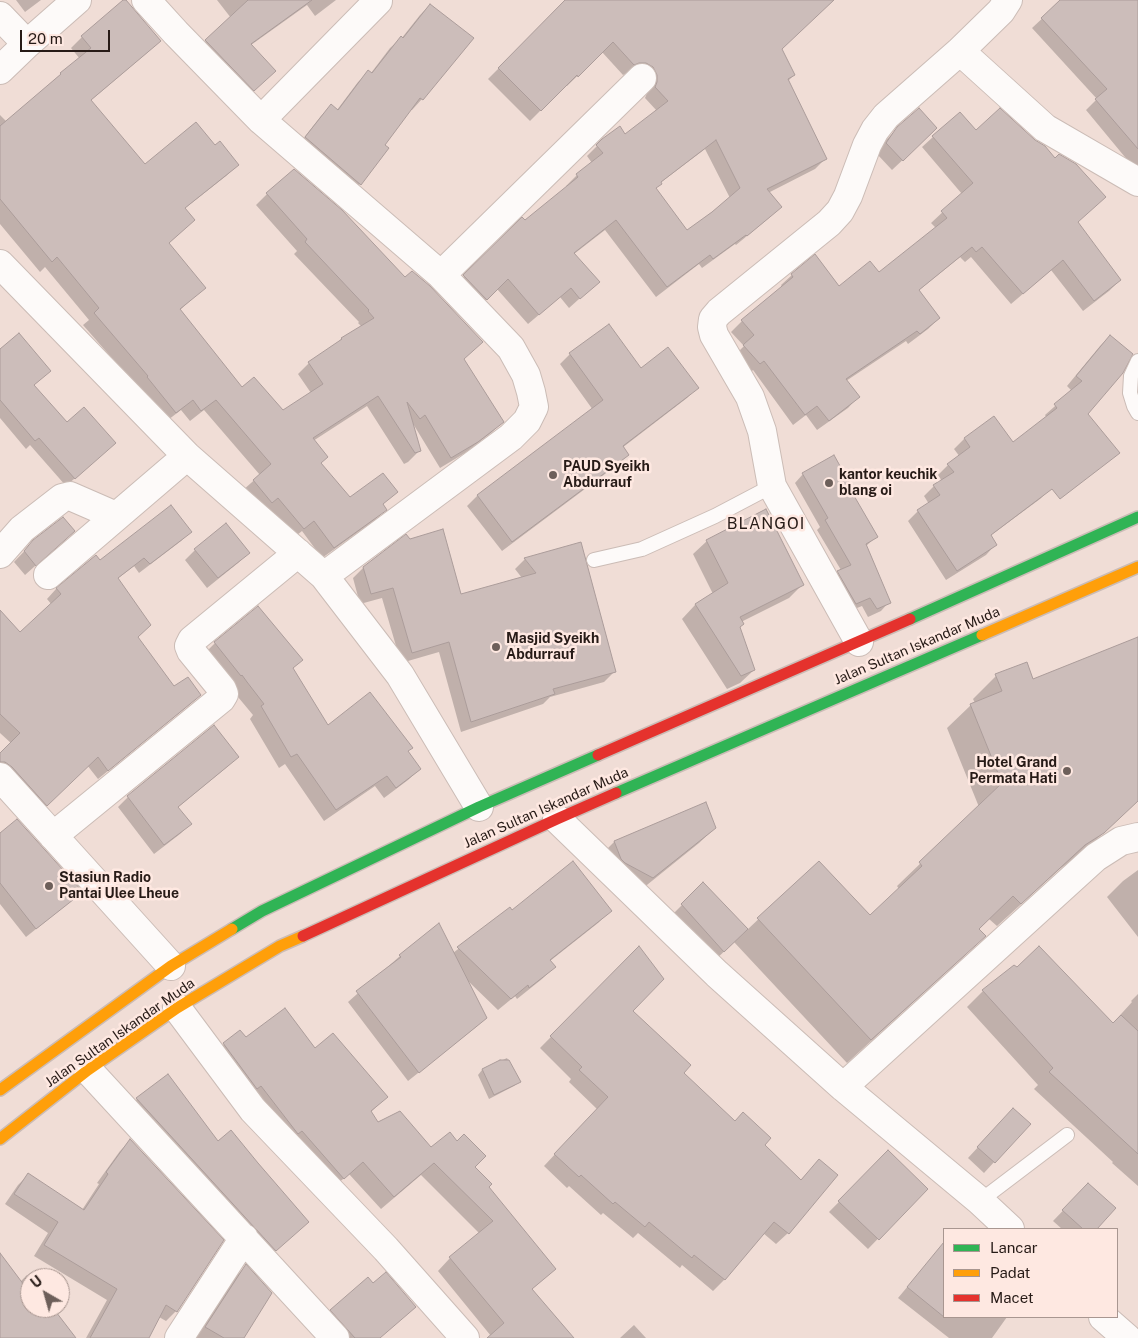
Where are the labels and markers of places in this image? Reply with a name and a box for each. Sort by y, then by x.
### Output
place label: PAUD Syeikh Abdurrauf [563,459,650,492]
place label: kantor keuchik blang oi [839,467,937,500]
marker: PAUD Syeikh Abdurrauf [547,469,559,481]
marker: kantor keuchik blang oi [823,477,835,489]
place label: Masjid Syeikh Abdurrauf [506,631,599,664]
marker: Masjid Syeikh Abdurrauf [490,641,502,653]
place label: Hotel Grand Permata Hati [969,755,1057,788]
marker: Hotel Grand Permata Hati [1061,765,1073,777]
place label: Stasiun Radio Pantai Ulee Lheue [59,870,179,902]
marker: Stasiun Radio Pantai Ulee Lheue [43,880,55,892]

